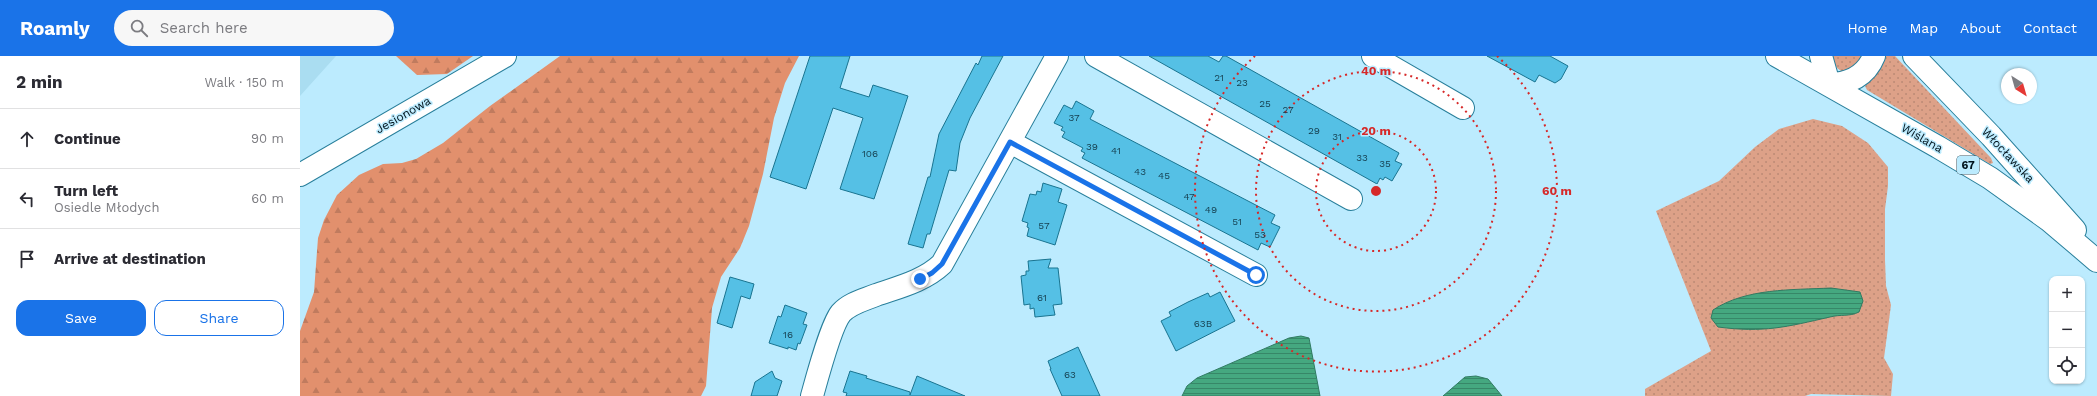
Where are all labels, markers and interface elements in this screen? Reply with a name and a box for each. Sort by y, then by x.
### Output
search box [114,10,394,46]
text: Roamly [20,17,90,40]
icon: search [128,17,150,39]
text: Search here [160,19,248,37]
text: Home [1847,20,1887,36]
text: Map [1909,20,1938,36]
text: About [1960,20,2001,36]
text: Contact [2023,20,2077,36]
text: 40 m [1361,64,1391,78]
north arrow [2001,68,2037,104]
text: 2 min [16,72,62,92]
house number: 21 [1214,72,1224,83]
text: Walk · 150 m [205,75,284,90]
house number: 23 [1236,77,1248,88]
street label: Jesionowa [373,93,433,136]
house number: 25 [1259,98,1271,109]
house number: 27 [1282,104,1294,115]
house number: 37 [1068,112,1080,123]
street label: Wiślana [1899,121,1945,156]
text: 20 m [1361,124,1391,138]
street label: Włocławska [1979,124,2037,186]
house number: 29 [1308,125,1320,136]
icon: ahead [16,128,38,150]
text: Continue [54,130,121,148]
text: 90 m [251,131,284,146]
house number: 31 [1332,131,1342,142]
house number: 39 [1086,141,1098,152]
house number: 41 [1111,145,1121,156]
house number: 106 [862,148,878,159]
house number: 33 [1356,152,1368,163]
road number: 67 [1957,156,1979,174]
house number: 35 [1379,158,1391,169]
house number: 43 [1134,166,1146,177]
house number: 45 [1158,170,1170,181]
text: Turn left [54,182,118,200]
centre of rings [1369,184,1383,198]
text: 60 m [1542,184,1572,198]
icon: left [16,188,38,210]
text: 60 m [251,191,284,206]
house number: 47 [1183,191,1195,202]
text: Osiedle Młodych [54,200,159,215]
house number: 49 [1205,204,1217,215]
house number: 51 [1232,216,1242,227]
house number: 57 [1038,220,1050,231]
house number: 53 [1254,229,1266,240]
icon: arrive [16,248,38,270]
text: Arrive at destination [54,250,206,268]
route start [1247,266,1265,284]
route end [911,270,929,288]
map controls [2049,276,2085,384]
button: + [2049,276,2085,312]
house number: 61 [1037,292,1047,303]
button: Save [16,300,146,336]
button: Share [154,300,284,336]
button: − [2049,312,2085,348]
house number: 63B [1194,318,1212,329]
house number: 16 [783,329,793,340]
button: locate [2049,348,2085,384]
house number: 63 [1064,369,1076,380]

